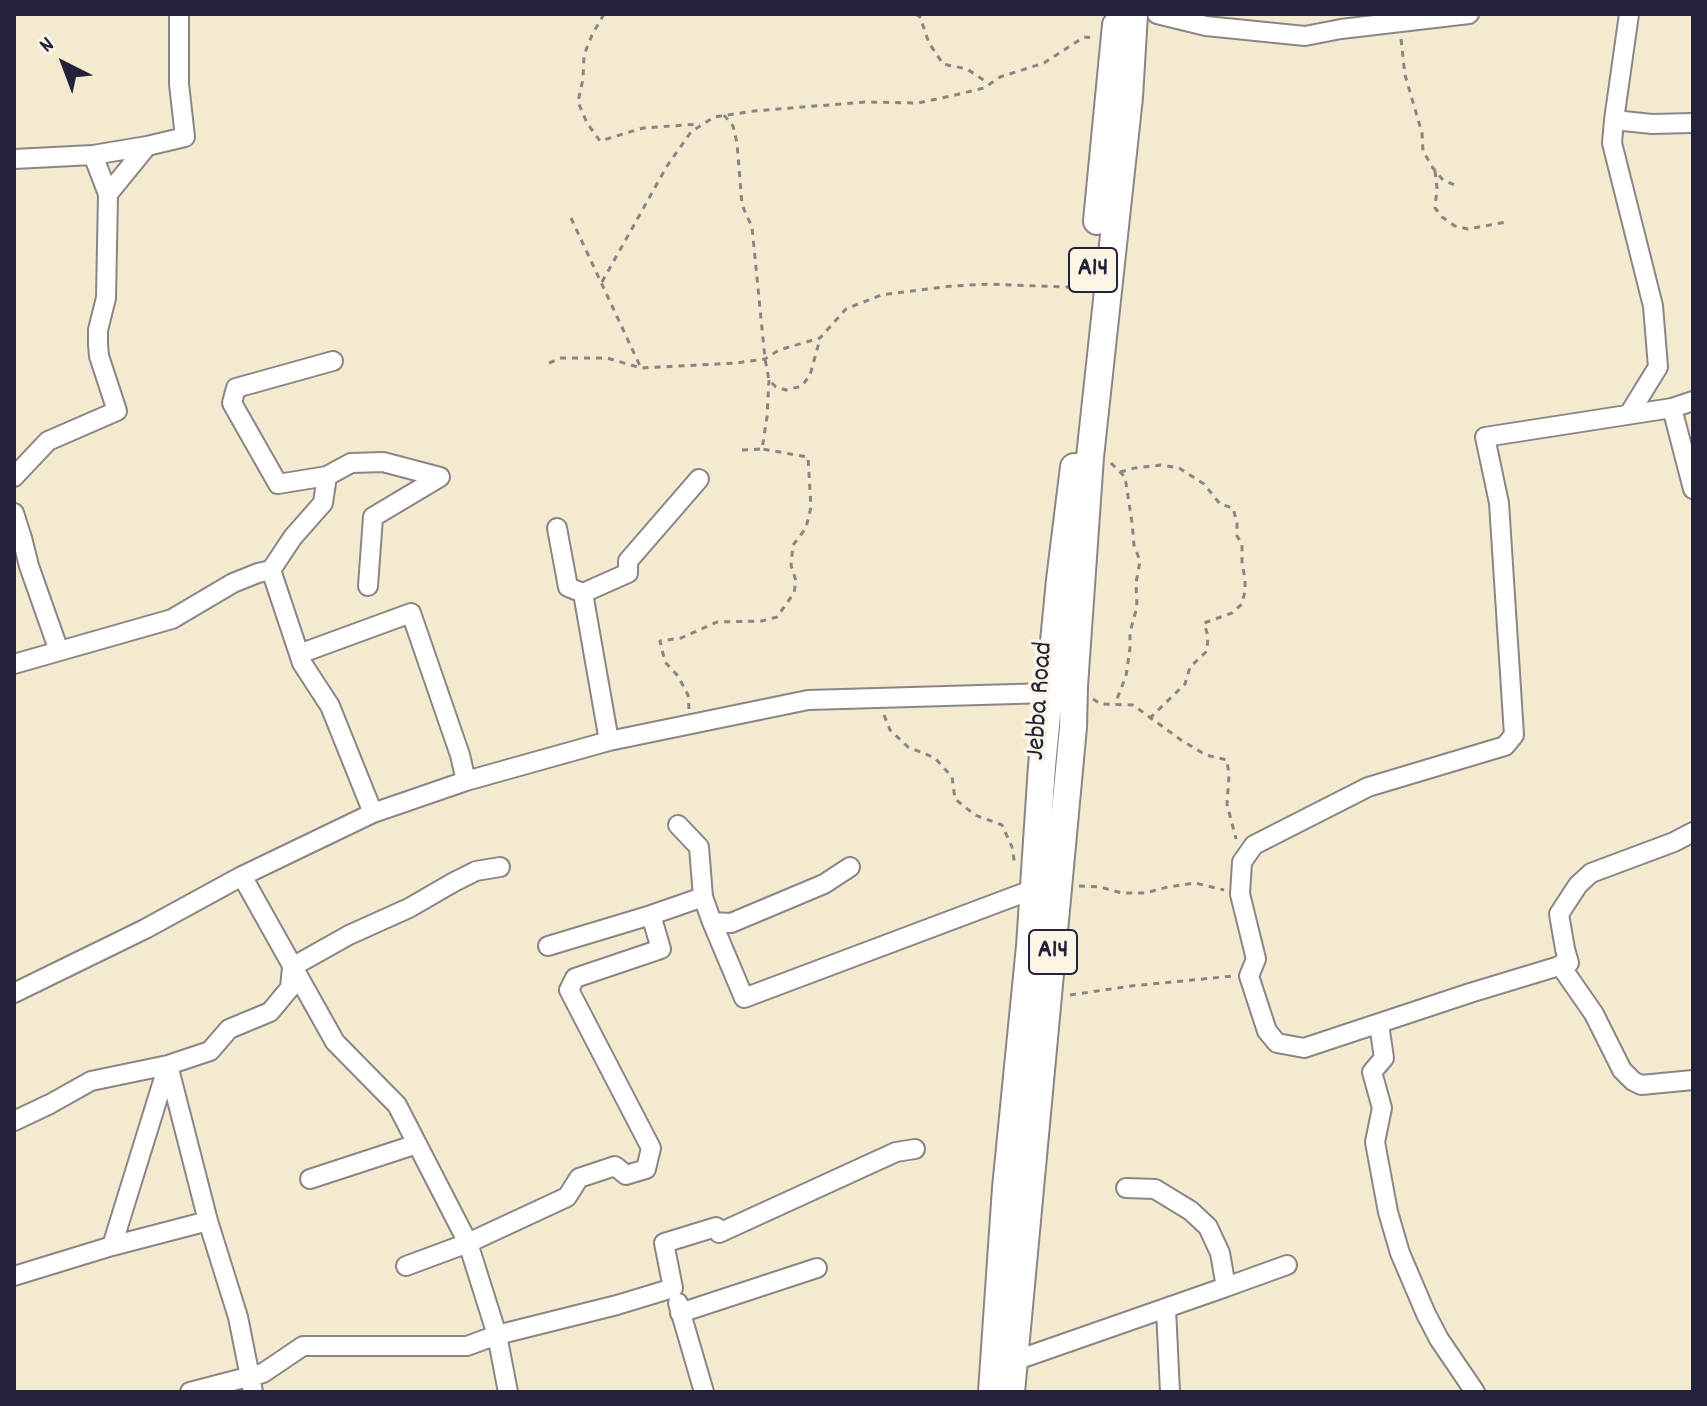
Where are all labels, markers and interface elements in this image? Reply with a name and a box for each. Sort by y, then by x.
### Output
north arrow [24,24,104,104]
text: N [33,31,62,61]
road number: A14 [1069,248,1117,292]
street label: Jebba Road [1021,641,1063,761]
road number: A14 [1029,930,1077,974]

